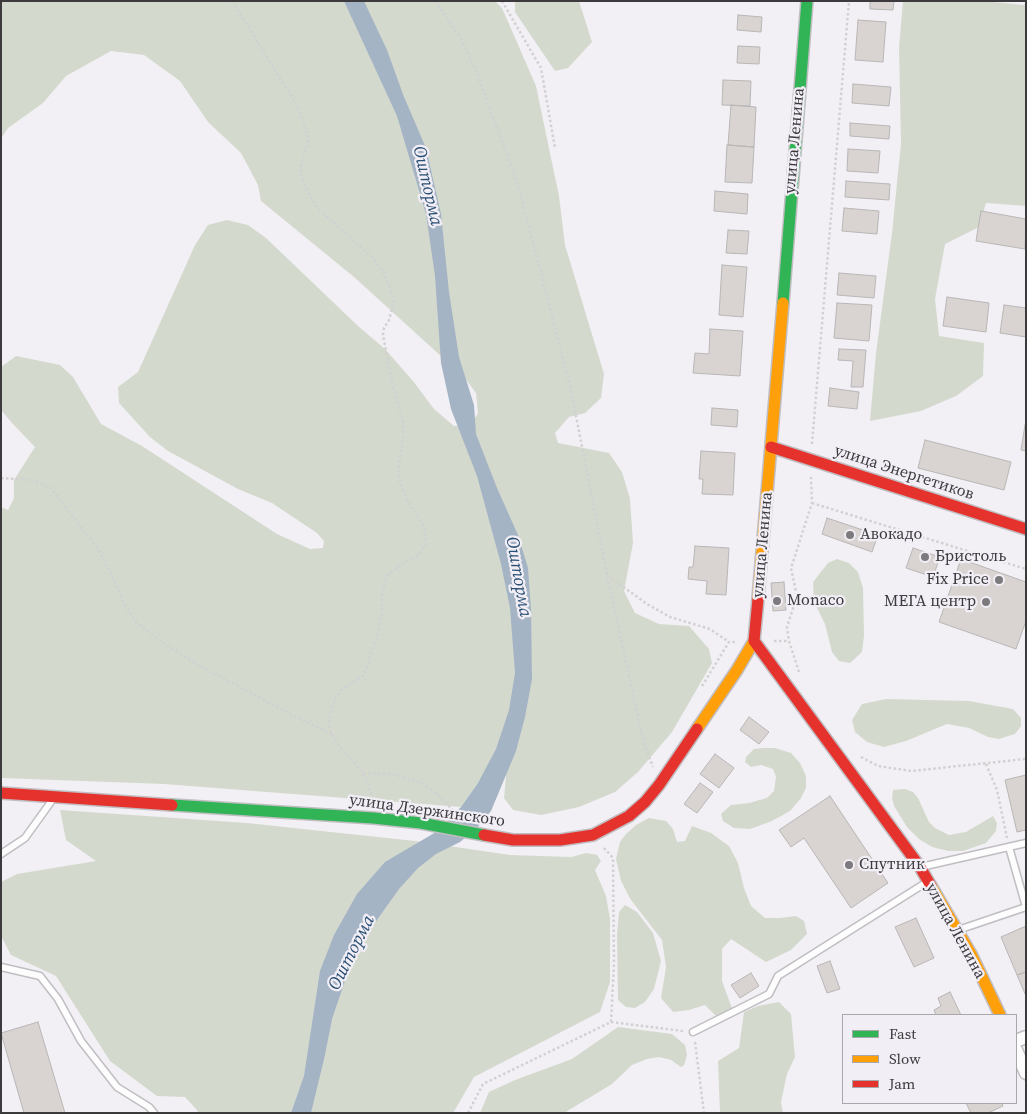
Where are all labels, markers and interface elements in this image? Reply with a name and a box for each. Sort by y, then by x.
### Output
street label: улица Ленина [781,87,809,195]
water label: Ошторма [407,144,447,228]
street label: улица Энергетиков [832,441,976,505]
street label: улица Ленина [749,491,777,599]
place label: Авокадо [860,525,922,545]
marker: Авокадо [844,529,856,541]
water label: Ошторма [500,535,536,619]
place label: Бристоль [935,547,1006,567]
marker: Бристоль [919,551,931,563]
place label: Fix Price [926,570,989,590]
marker: Fix Price [993,574,1005,586]
place label: Monaco [787,591,844,611]
place label: МЕГА центр [884,592,976,612]
marker: Monaco [771,595,783,607]
marker: МЕГА центр [980,596,992,608]
street label: улица Дзержинского [348,791,506,831]
place label: Спутник [859,855,925,875]
marker: Спутник [843,859,855,871]
street label: улица Ленина [921,880,989,982]
water label: Ошторма [324,912,380,994]
legend [842,1014,1017,1104]
text: Fast [889,1023,916,1044]
text: Slow [889,1048,921,1069]
text: Jam [889,1073,915,1094]

